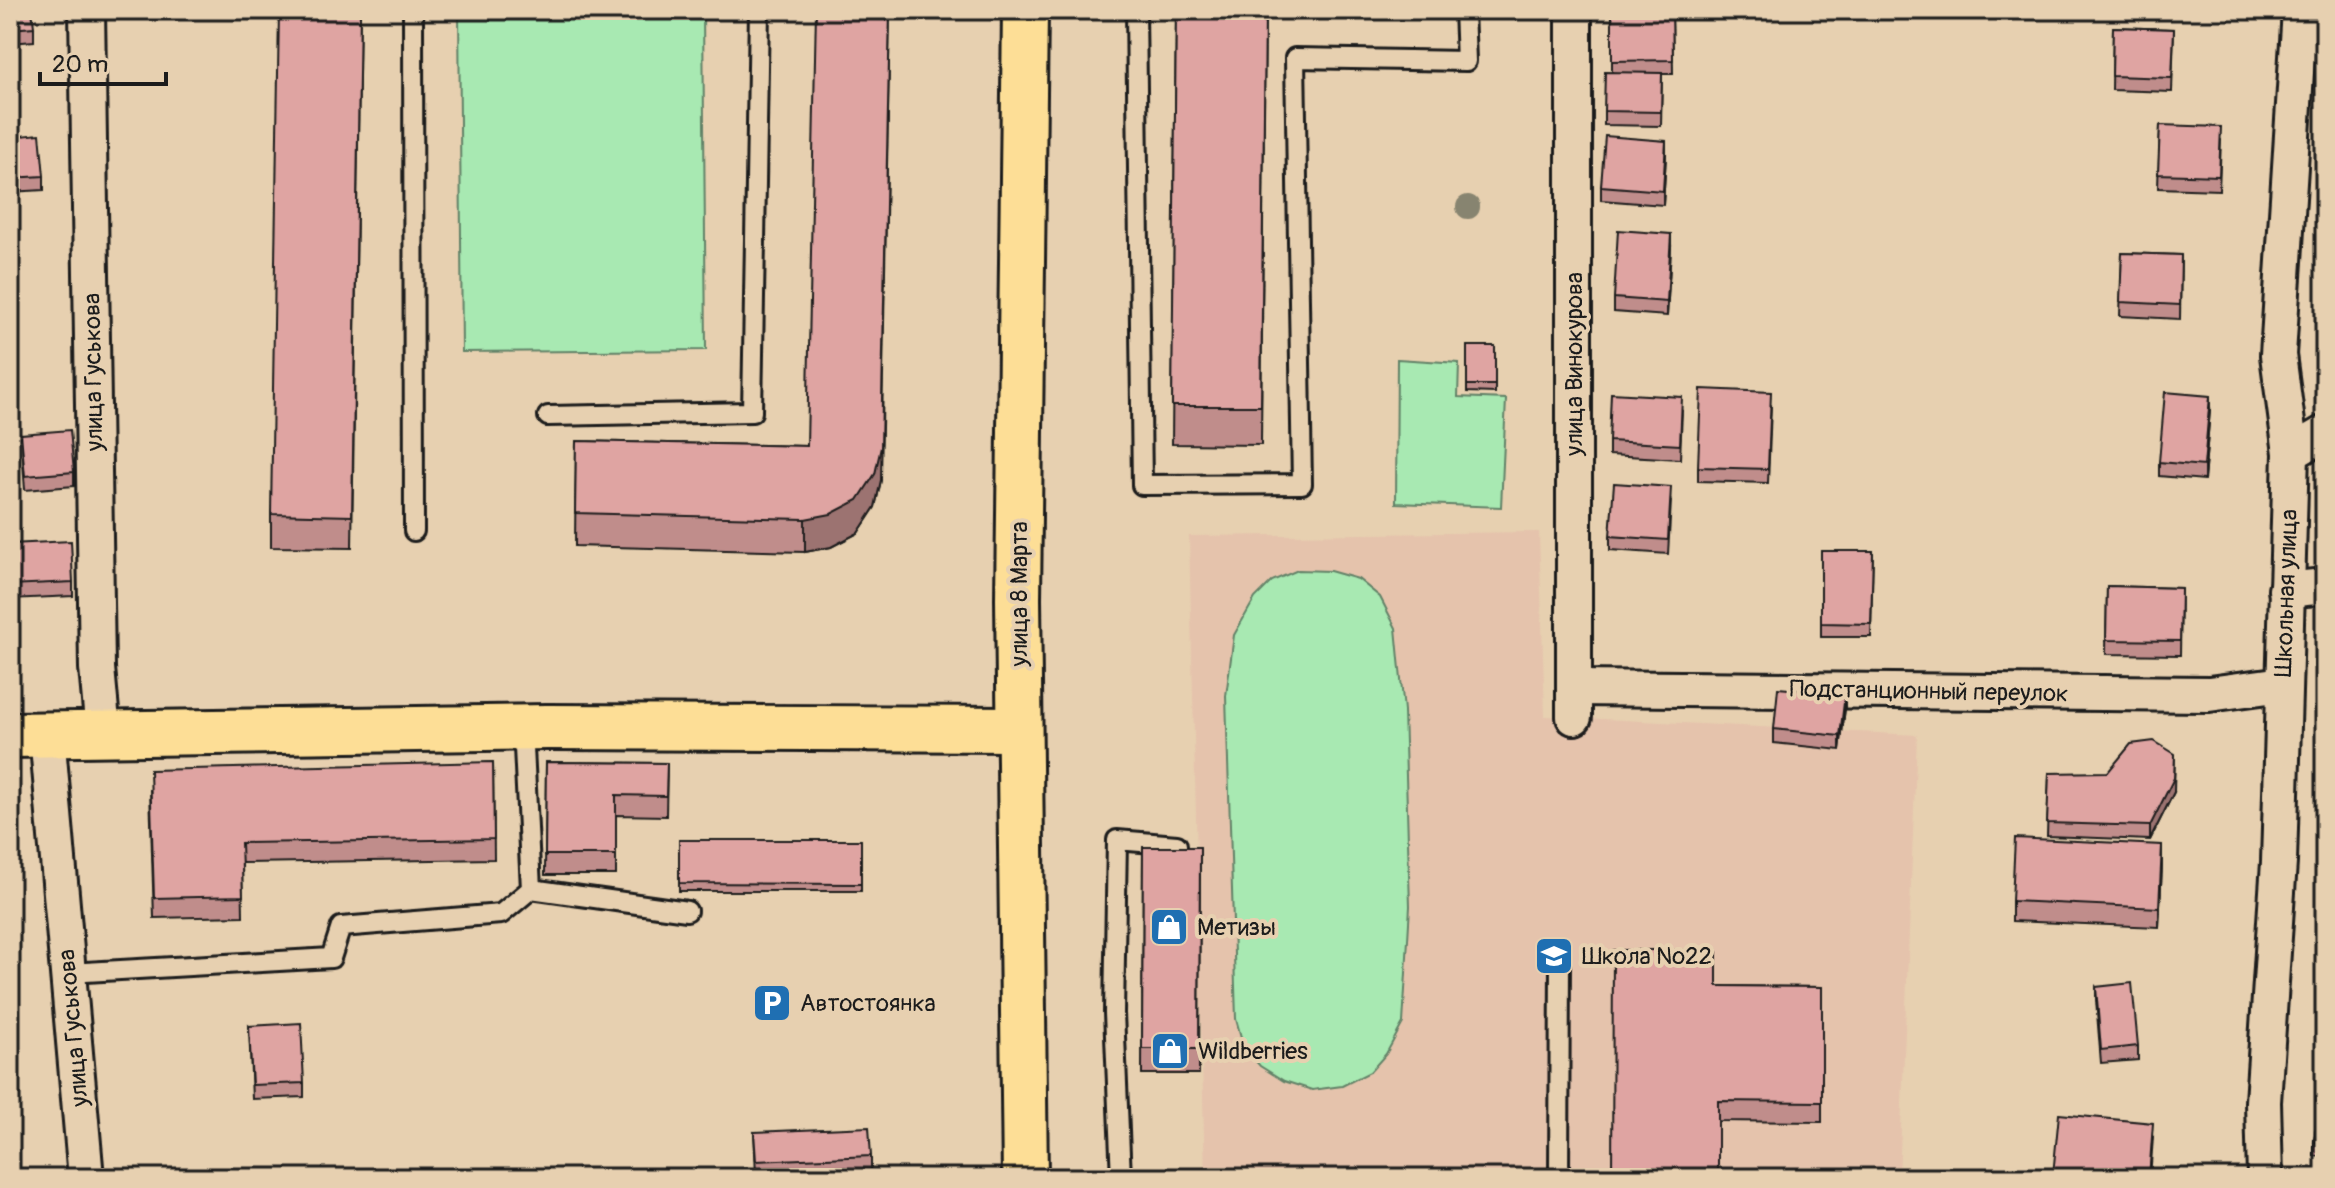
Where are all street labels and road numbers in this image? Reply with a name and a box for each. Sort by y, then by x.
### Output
street label: улица Винокурова [1560,272,1589,457]
street label: улица Гуськова [78,293,109,452]
street label: Школьная улица [2269,509,2304,677]
street label: улица 8 Марта [1005,521,1034,668]
street label: Подстанционный переулок [1789,675,2069,708]
street label: улица Гуськова [52,948,95,1109]

